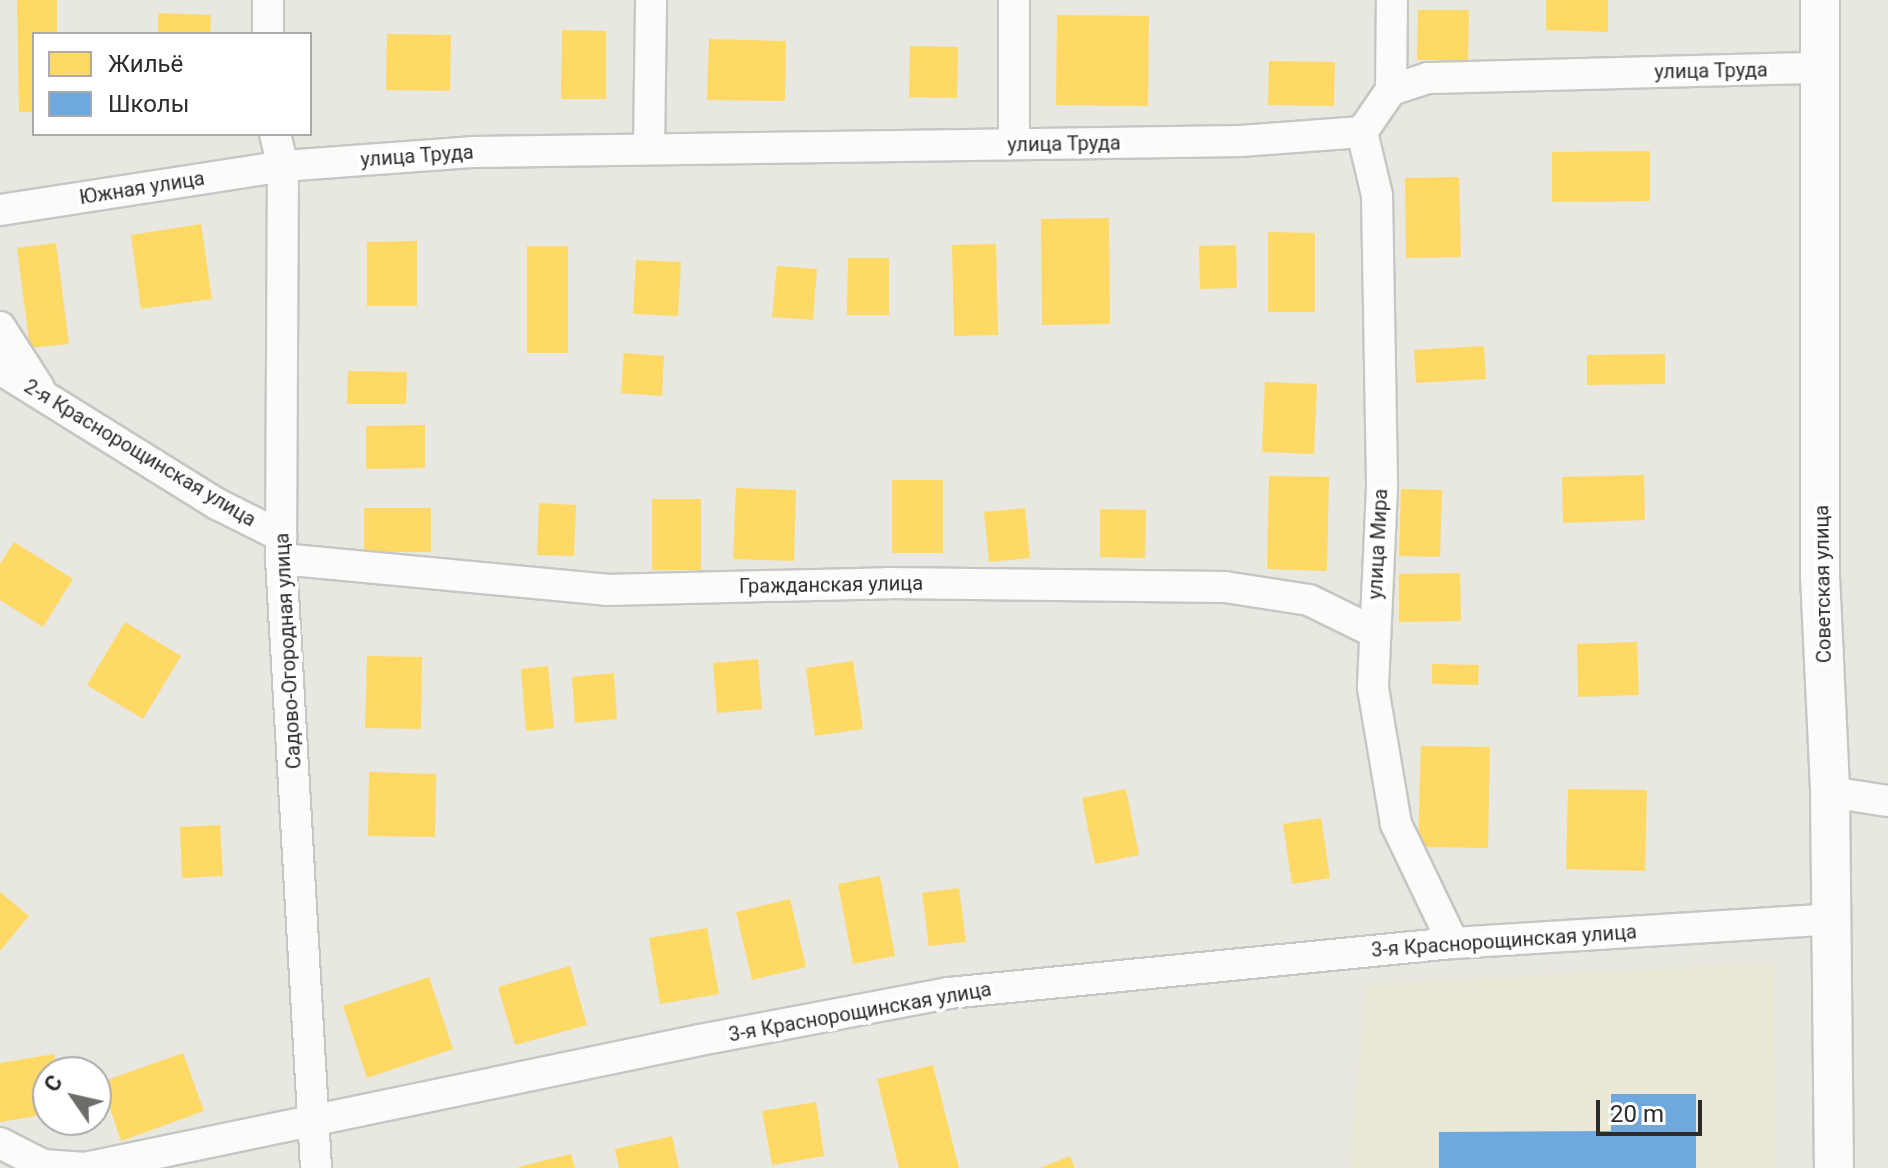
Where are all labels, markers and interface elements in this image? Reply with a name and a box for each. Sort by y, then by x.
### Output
legend [32,32,312,136]
text: Жильё [108,50,183,78]
street label: улица Труда [1654,58,1768,84]
text: Школы [108,90,189,118]
street label: улица Труда [1007,131,1121,157]
street label: улица Труда [359,140,475,172]
street label: Южная улица [78,166,206,210]
street label: 2-я Краснорощинская улица [20,374,260,532]
street label: улица Мира [1363,488,1393,600]
street label: Советская улица [1810,505,1836,663]
street label: Садово-Огородная улица [270,532,306,770]
street label: Гражданская улица [739,571,923,599]
street label: 3-я Краснорощинская улица [1370,920,1638,962]
street label: 3-я Краснорощинская улица [727,977,993,1047]
north arrow [32,1056,112,1136]
text: С [39,1070,68,1096]
scale bar [1600,1084,1706,1134]
text: 20 m [1610,1100,1664,1128]

